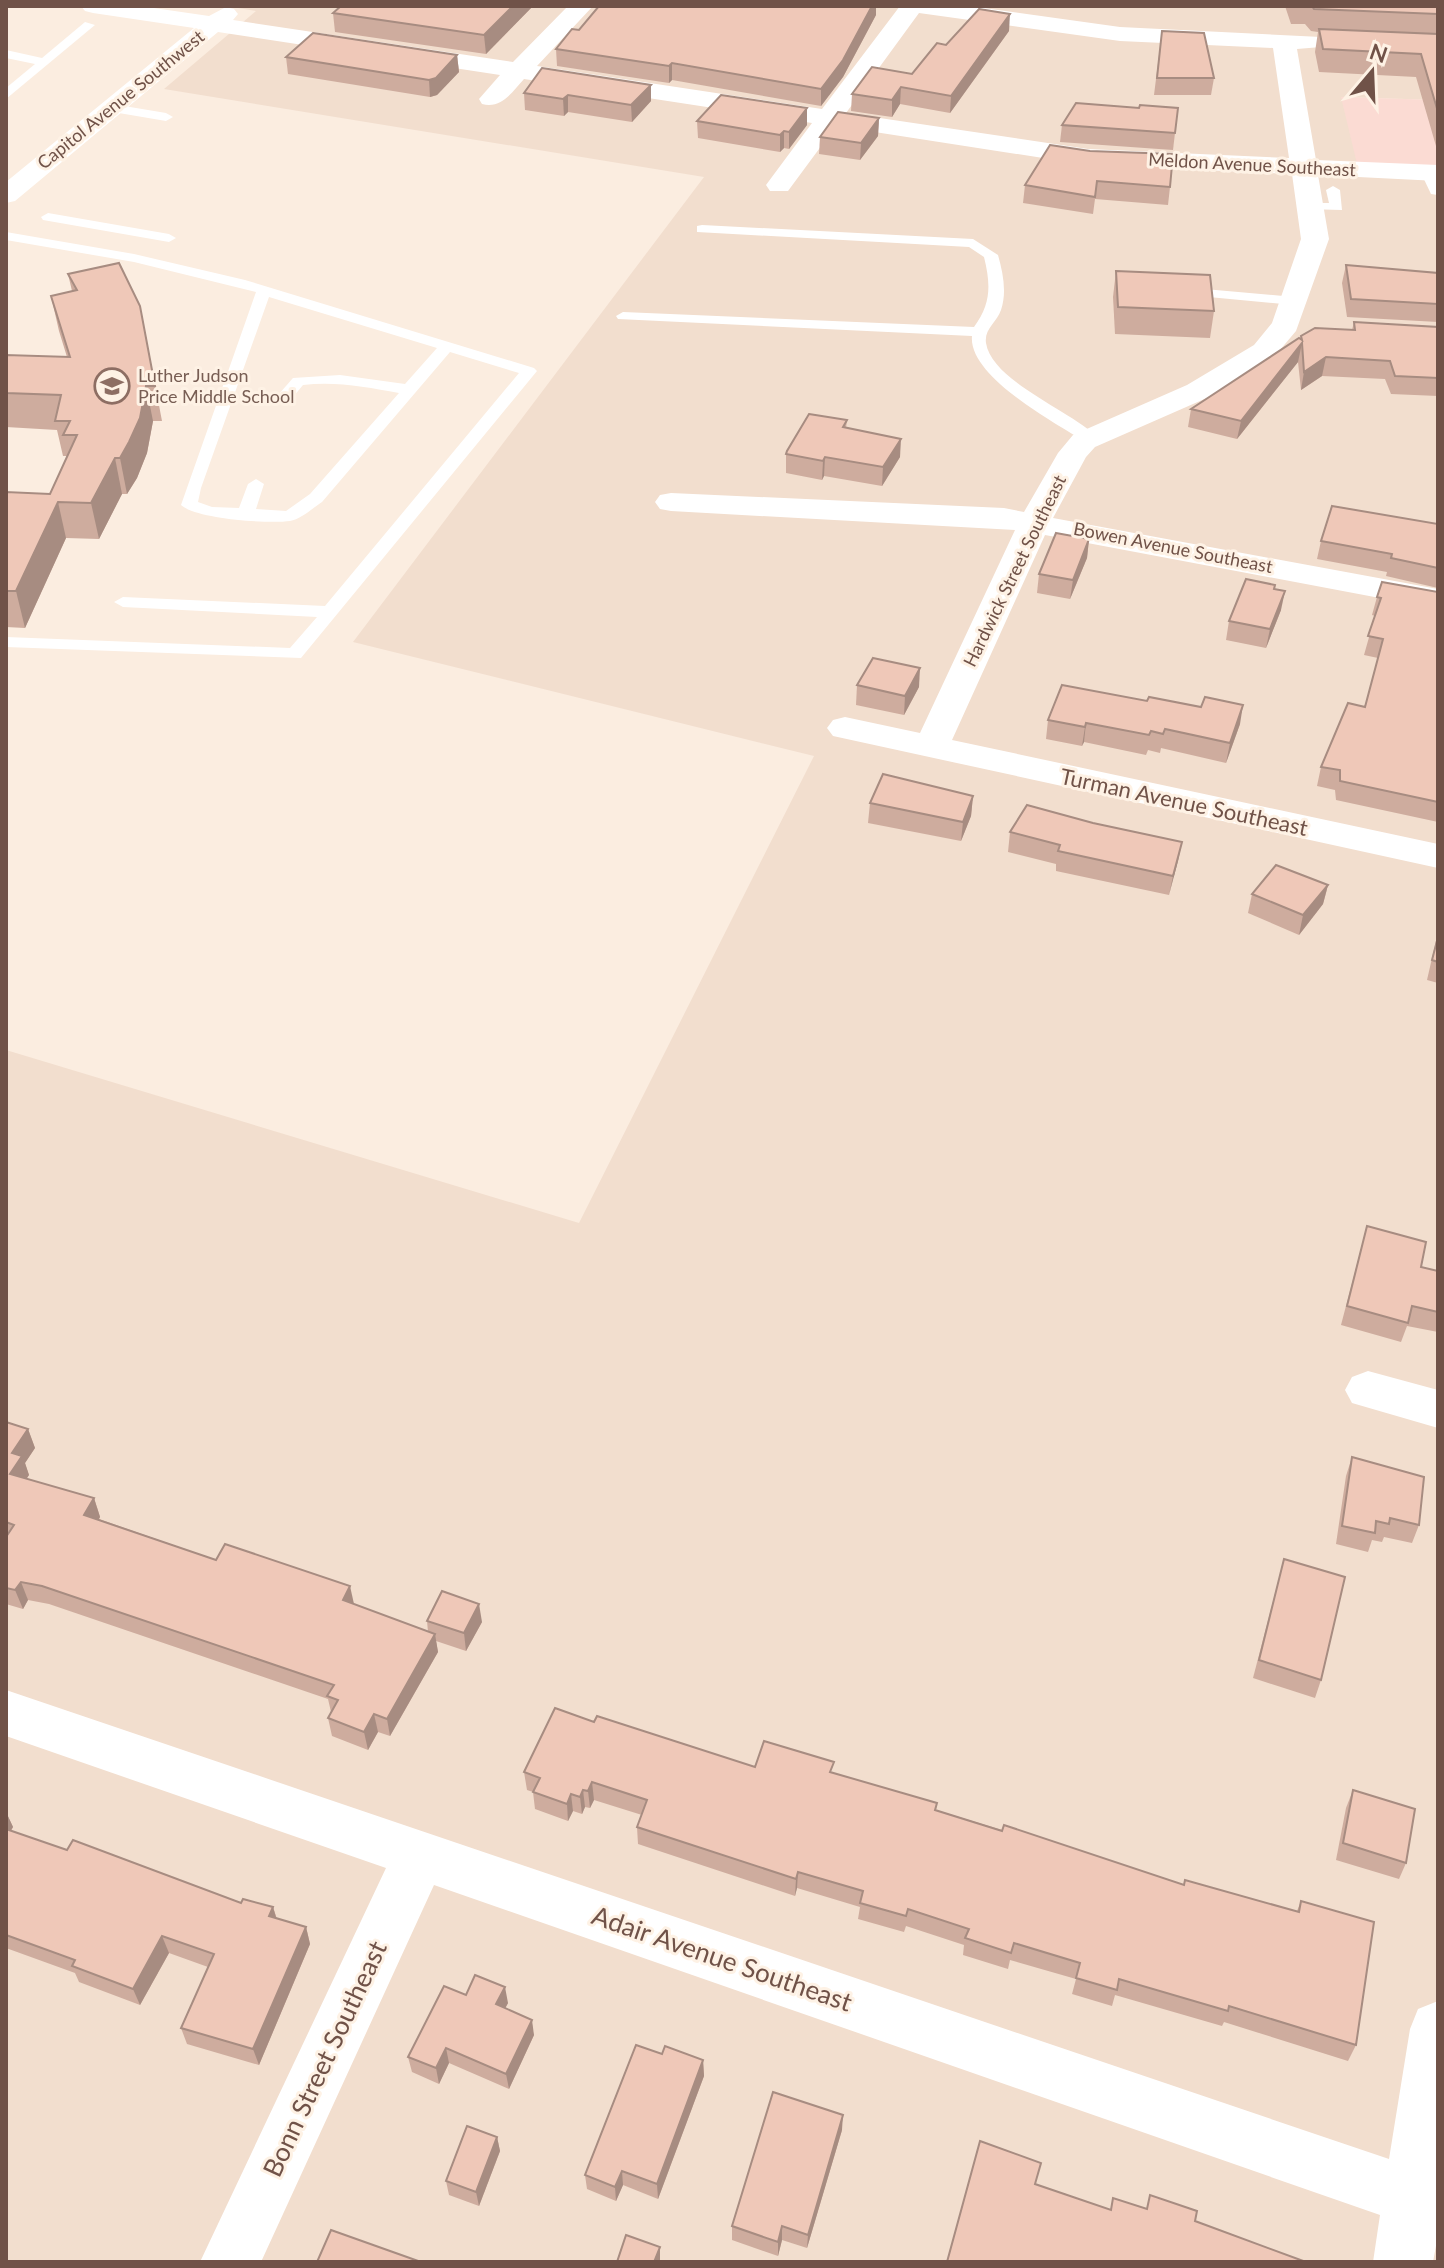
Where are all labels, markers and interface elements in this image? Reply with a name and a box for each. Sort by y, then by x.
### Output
street label: Capitol Avenue Southwest [32,25,209,173]
north arrow [1332,32,1412,112]
text: N [1366,37,1391,68]
street label: Meldon Avenue Southeast [1148,148,1357,180]
place label: Luther Judson Price Middle School [138,364,294,407]
school or university icon: Luther Judson Price Middle School [93,367,131,405]
street label: Hardwick Street Southeast [958,471,1070,670]
street label: Bowen Avenue Southeast [1072,517,1275,577]
street label: Turman Avenue Southeast [1058,762,1310,841]
street label: Adair Avenue Southeast [588,1899,857,2018]
street label: Bonn Street Southeast [255,1935,393,2182]

